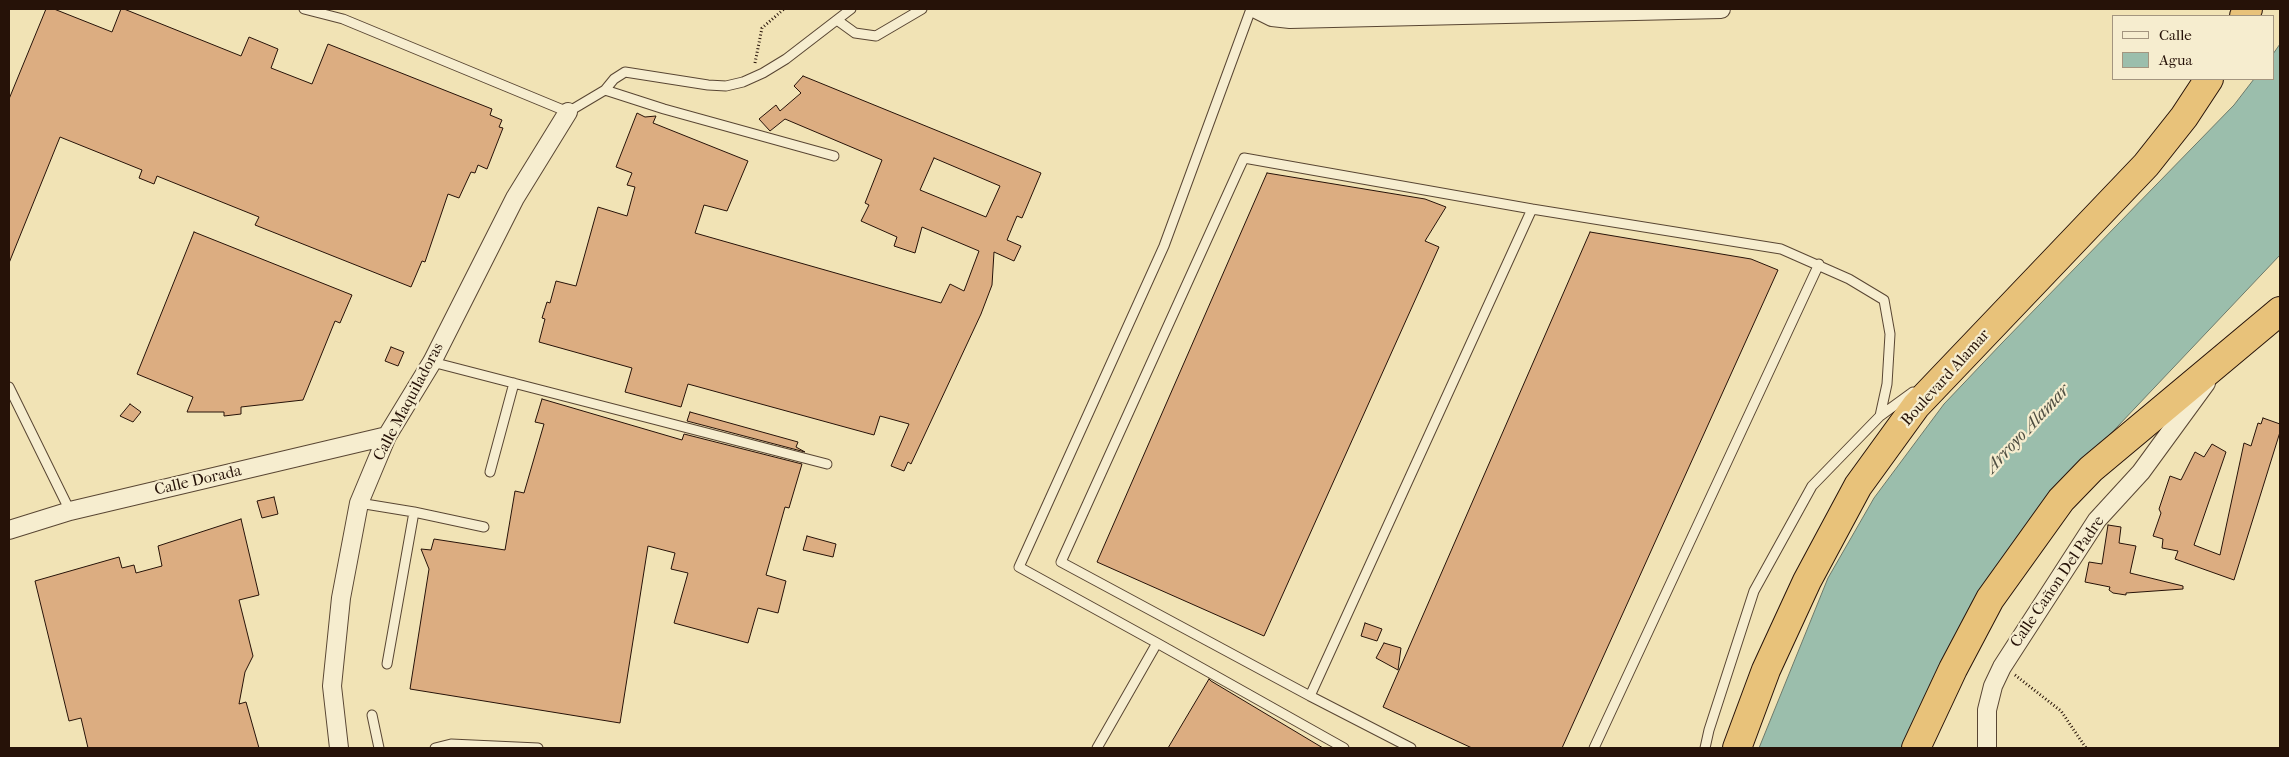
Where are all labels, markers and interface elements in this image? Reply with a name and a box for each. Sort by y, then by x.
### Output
legend [2112,15,2274,80]
text: Calle [2159,26,2192,44]
text: Agua [2159,51,2192,69]
street label: Boulevard Alamar [1898,326,1994,430]
street label: Calle Maquiladoras [370,340,448,464]
water label: Arroyo Alamar [1981,380,2075,478]
street label: Calle Dorada [153,462,243,500]
street label: Calle Cañon Del Padre [2007,513,2109,651]

